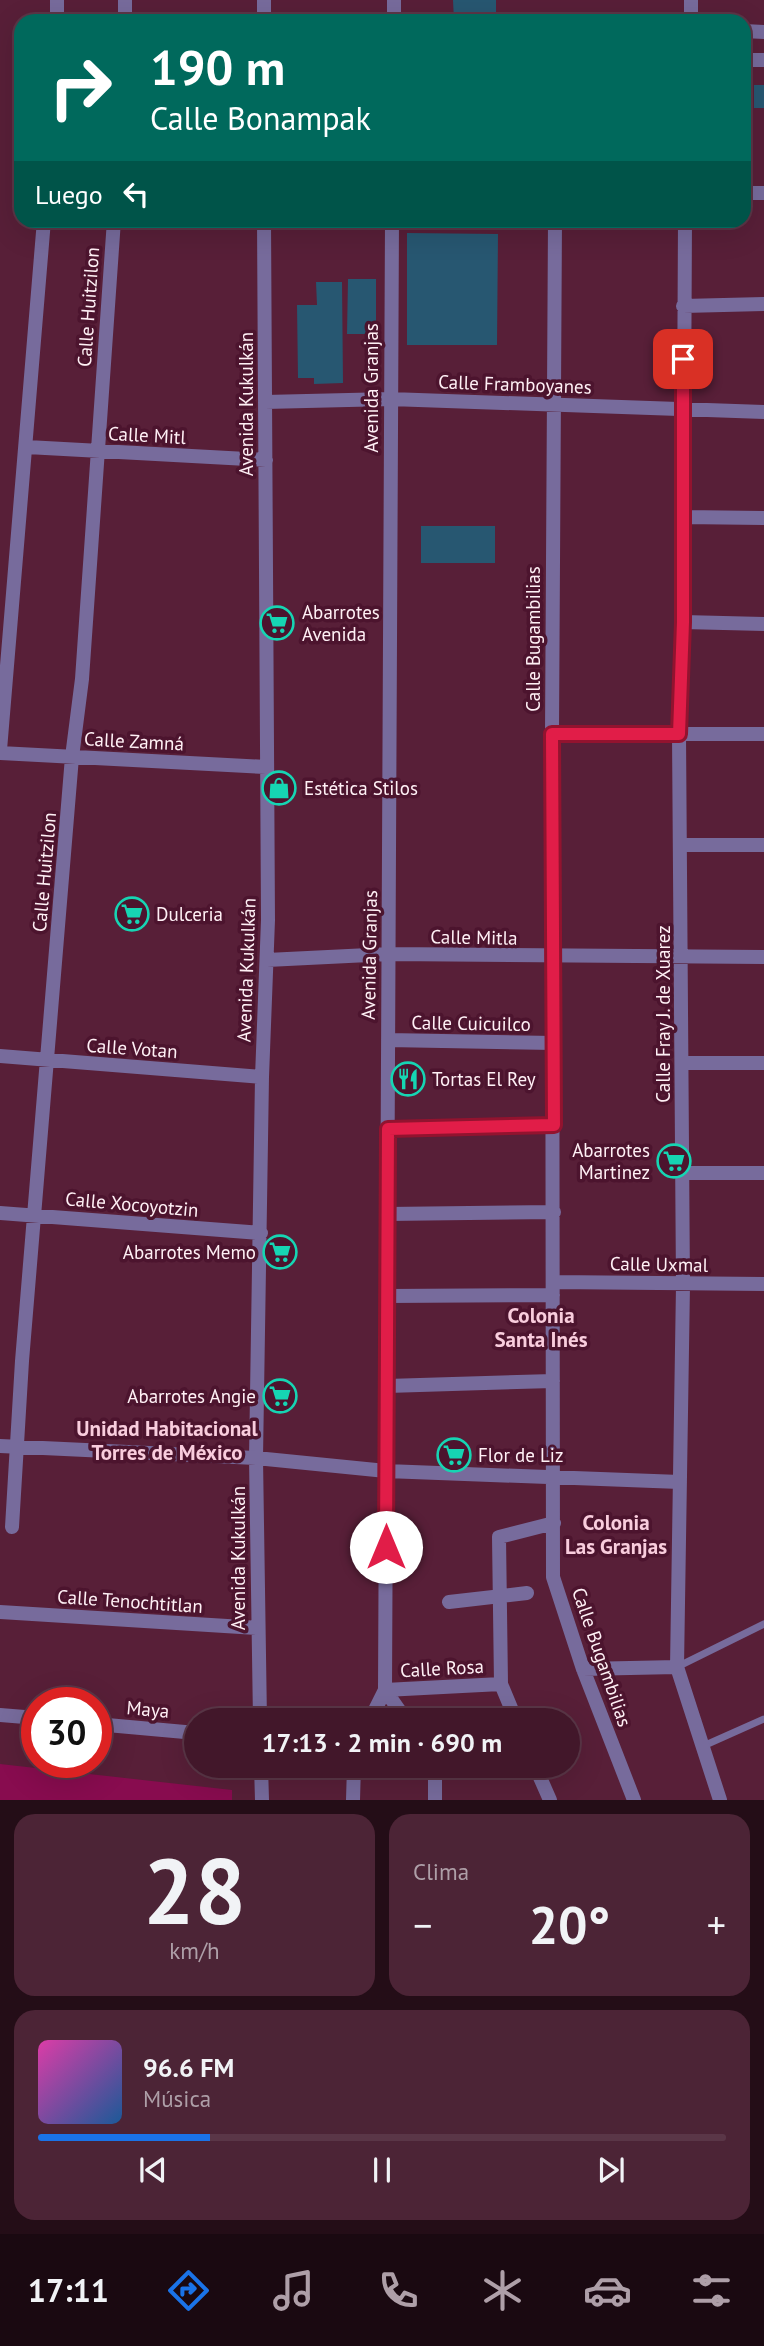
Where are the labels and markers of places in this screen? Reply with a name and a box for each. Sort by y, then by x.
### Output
pin [653,329,713,389]
place label: Abarrotes Avenida [302,600,380,646]
supermarket icon: Abarrotes Avenida [258,604,296,642]
shop icon: Estética Stilos [260,769,298,807]
place label: Estética Stilos [304,776,418,800]
supermarket icon: Dulceria [113,895,151,933]
place label: Dulceria [156,902,223,926]
restaurant icon: Tortas El Rey [389,1060,427,1098]
place label: Tortas El Rey [432,1067,536,1091]
place label: Abarrotes Martinez [572,1138,650,1184]
supermarket icon: Abarrotes Martinez [655,1142,693,1180]
supermarket icon: Abarrotes Memo [261,1233,299,1271]
place label: Abarrotes Memo [123,1240,256,1264]
supermarket icon: Abarrotes Angie [261,1377,299,1415]
place label: Abarrotes Angie [127,1384,256,1408]
supermarket icon: Flor de Liz [435,1436,473,1474]
place label: Flor de Liz [478,1443,563,1467]

